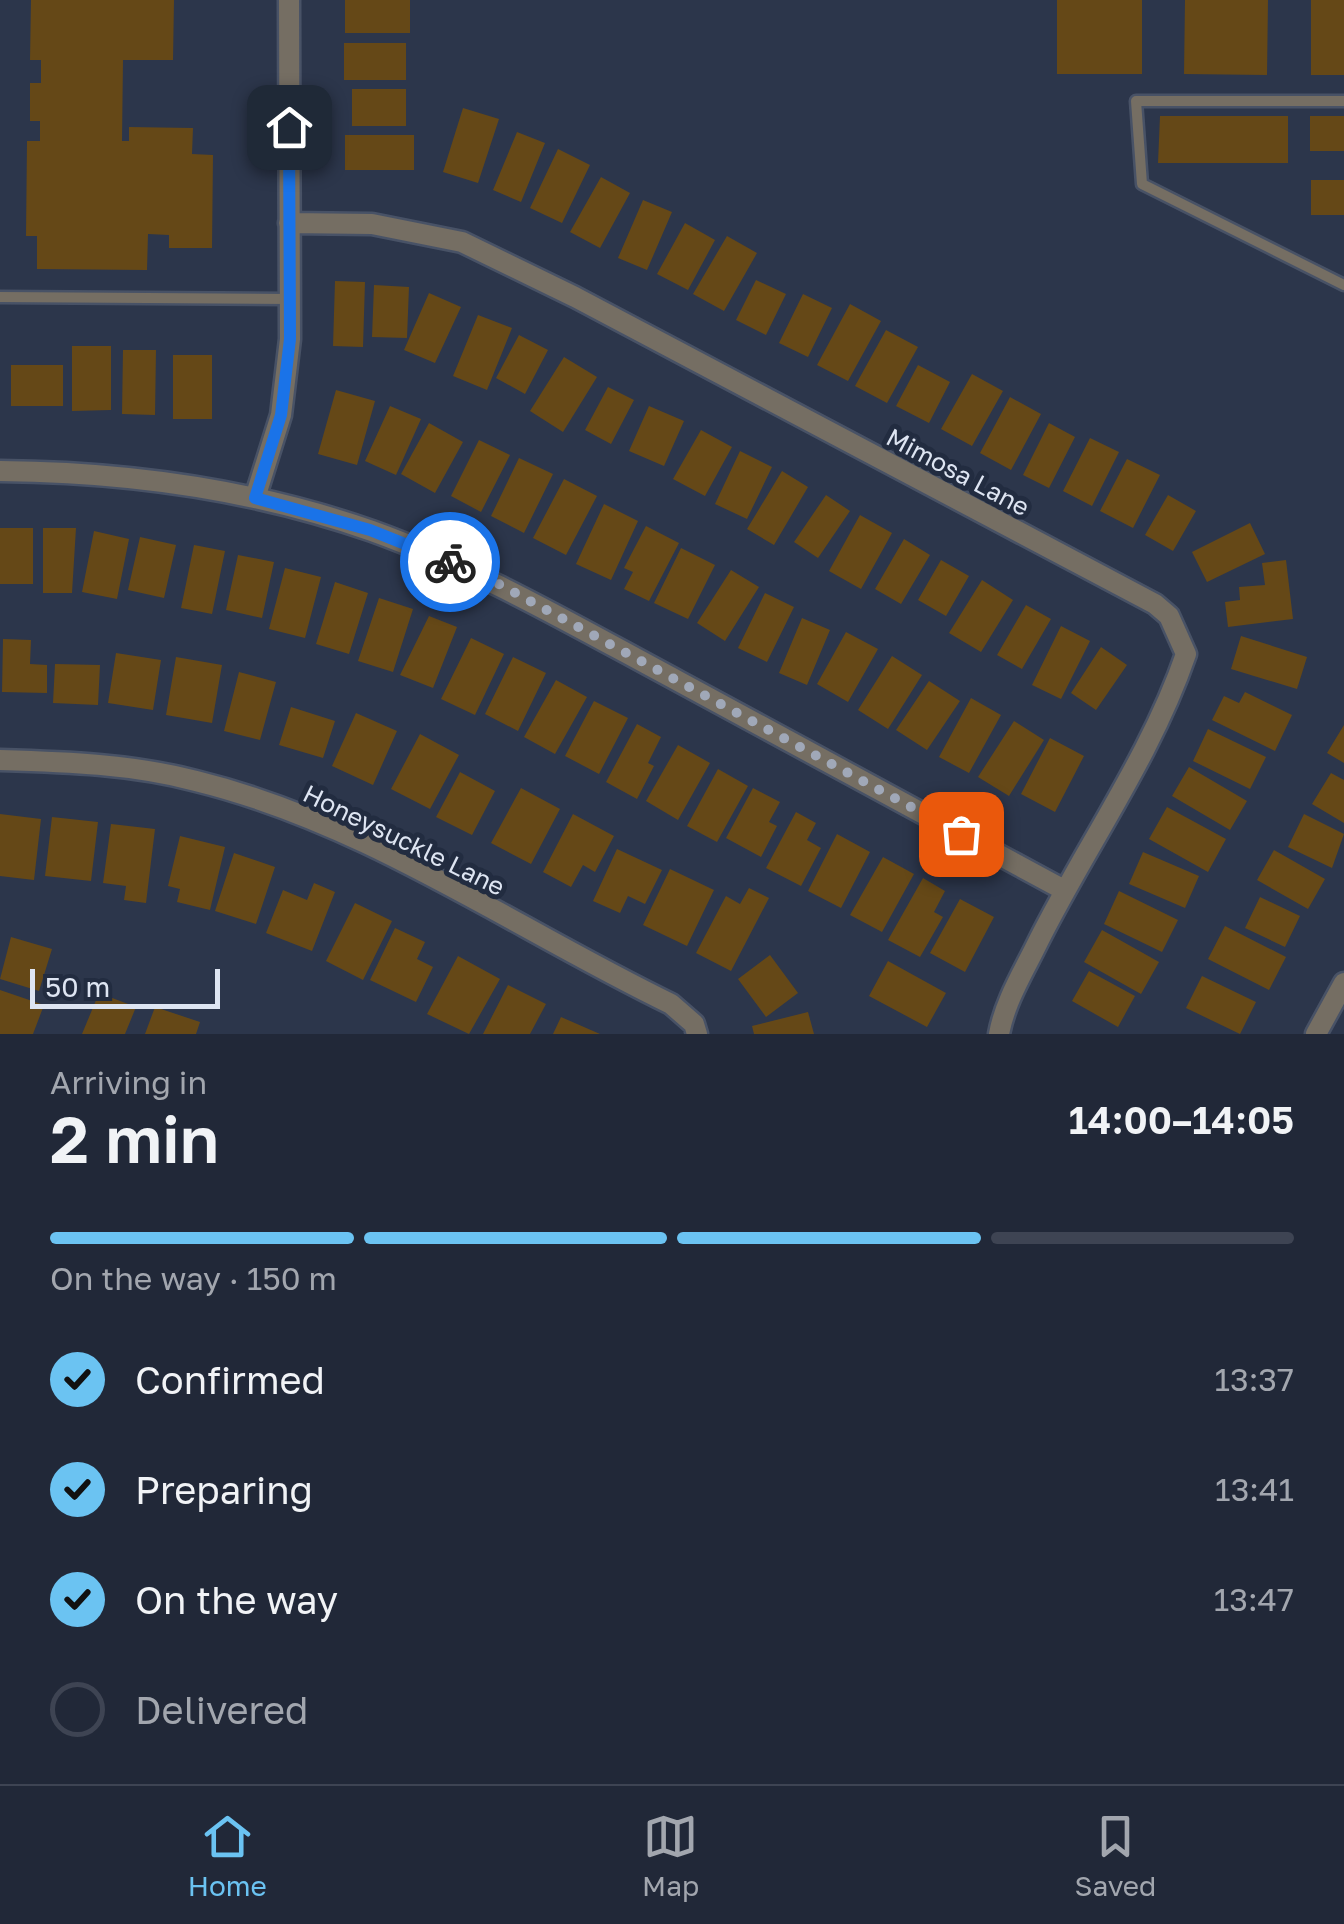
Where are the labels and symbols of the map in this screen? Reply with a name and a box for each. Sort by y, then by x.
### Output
pin [247,85,332,170]
street label: Mimosa Lane [881,421,1035,522]
courier [400,512,500,612]
street label: Honeysuckle Lane [298,777,510,902]
pin [919,792,1004,877]
scale bar [30,964,220,1008]

